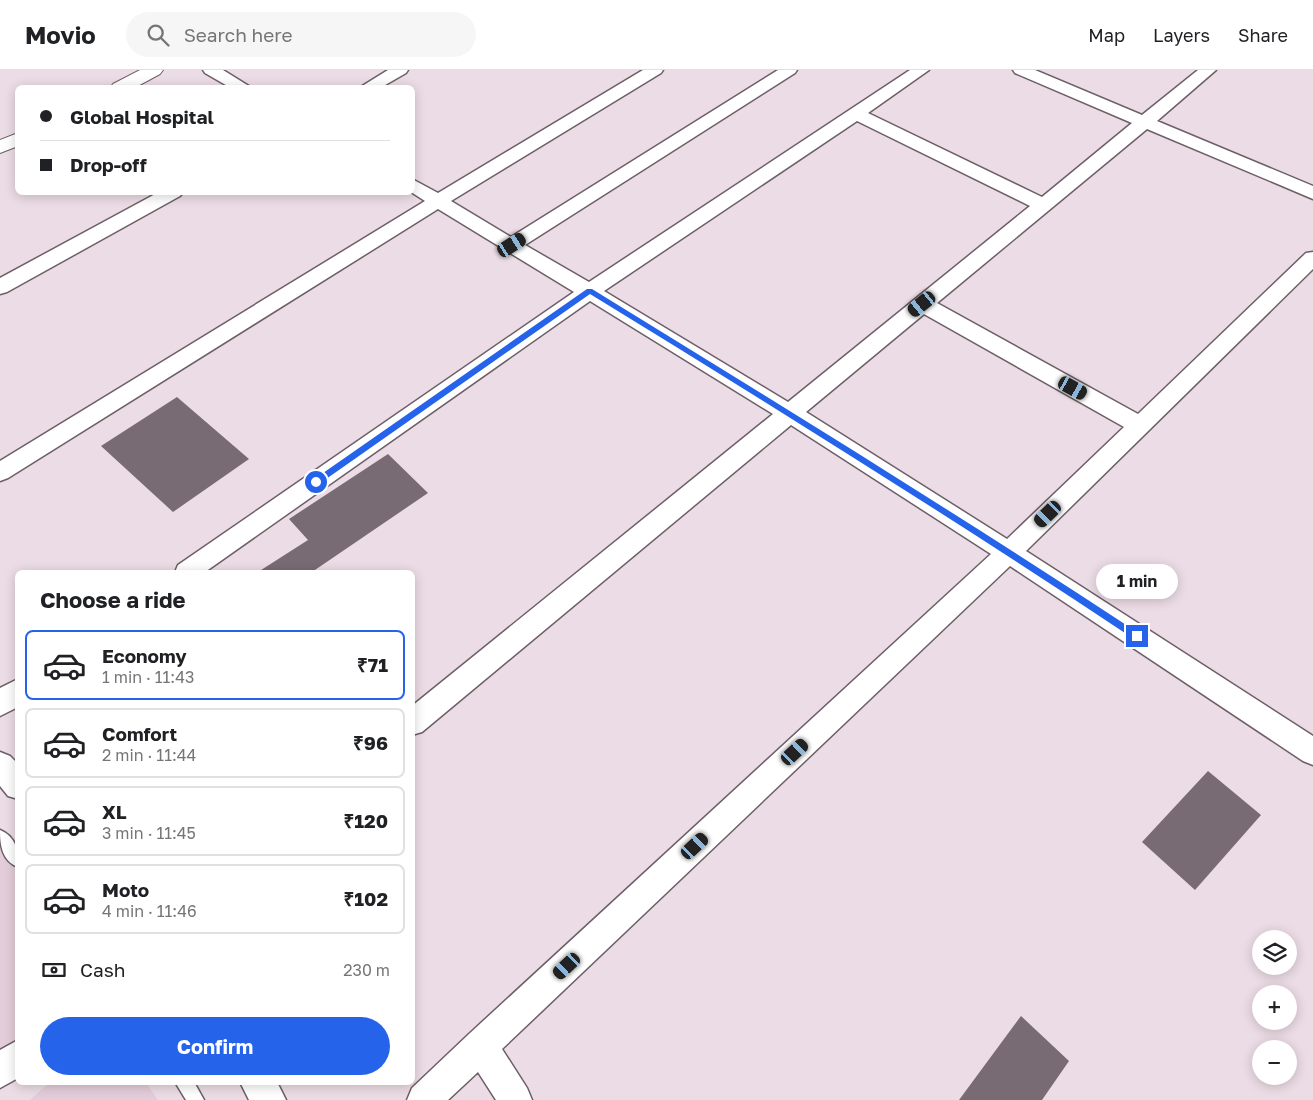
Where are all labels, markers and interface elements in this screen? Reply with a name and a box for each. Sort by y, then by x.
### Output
search box [126,12,476,57]
text: Movio [25,20,96,49]
icon: search [144,21,172,49]
text: Search here [184,23,293,46]
text: Map [1088,24,1125,46]
text: Layers [1153,24,1210,46]
text: Share [1238,24,1288,46]
text: Global Hospital [70,105,214,128]
text: Drop-off [70,153,147,176]
car [495,231,528,259]
car [905,289,938,319]
car [1056,374,1089,402]
route start [305,471,327,493]
car [1032,498,1064,530]
callout: 1 min [1096,564,1178,598]
text: 1 min [1117,571,1157,591]
text: Choose a ride [40,586,186,613]
route end [1126,625,1148,647]
icon: car [42,643,87,688]
text: Economy [102,644,187,667]
text: ₹71 [357,653,388,676]
text: 1 min · 11:43 [102,667,194,687]
icon: car [42,721,87,766]
text: Comfort [102,722,177,745]
text: ₹96 [353,731,388,754]
car [778,736,811,768]
text: 2 min · 11:44 [102,745,196,765]
icon: car [42,799,87,844]
text: XL [102,800,127,823]
text: ₹120 [343,809,388,832]
text: 3 min · 11:45 [102,823,196,843]
car [678,830,711,862]
icon: car [42,877,87,922]
text: Moto [102,878,149,901]
text: ₹102 [343,887,388,910]
text: 4 min · 11:46 [102,901,197,921]
map controls [1252,930,1297,1085]
button: layers [1252,930,1297,975]
car [550,950,583,982]
icon: cash [40,956,68,984]
text: Cash [80,958,125,981]
text: 230 m [343,960,390,980]
button: + [1252,985,1297,1030]
button: Confirm [40,1017,390,1075]
button: − [1252,1040,1297,1085]

